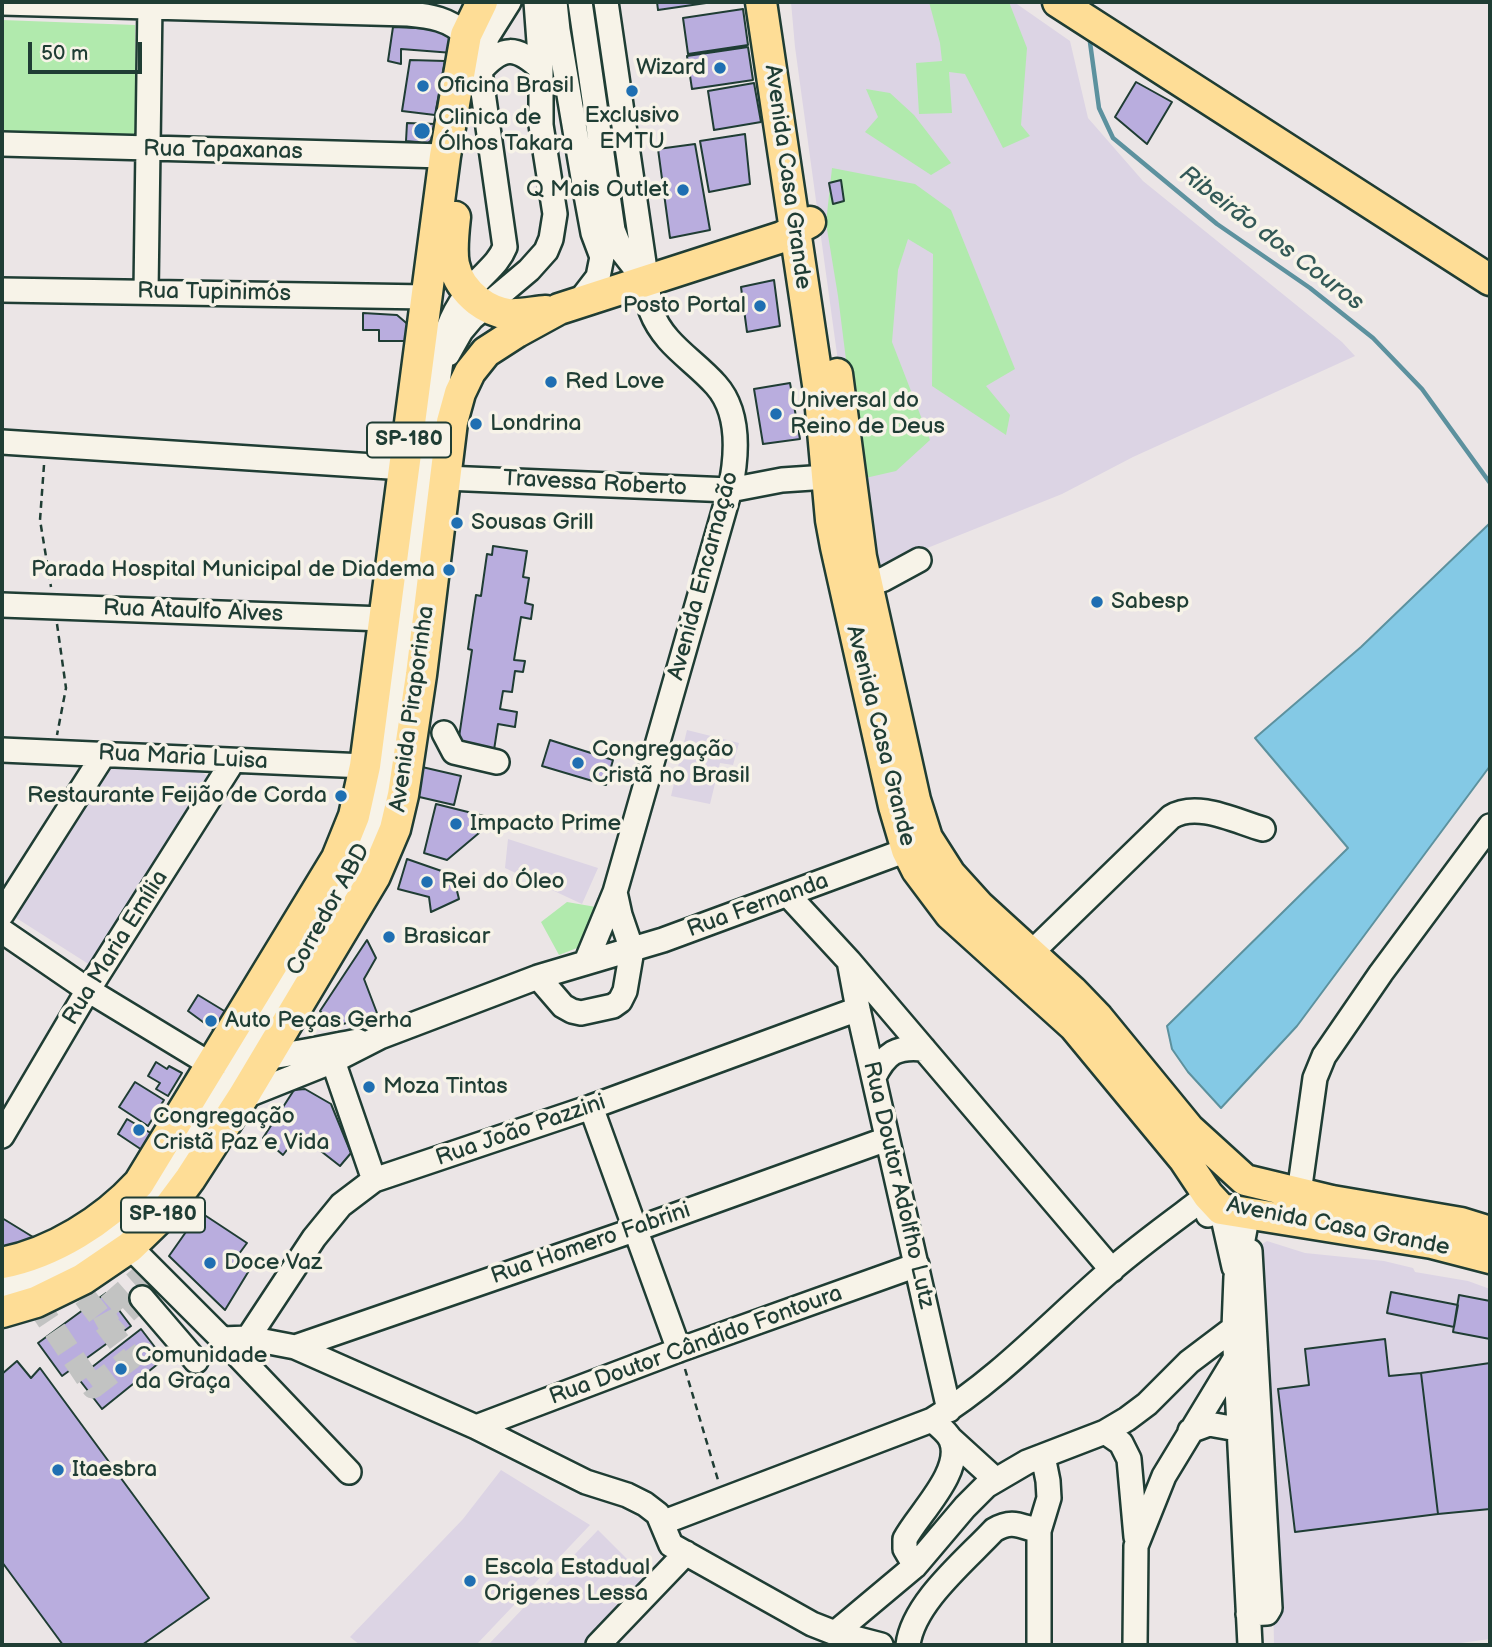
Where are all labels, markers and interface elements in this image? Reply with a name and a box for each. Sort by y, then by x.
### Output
scale bar [32,28,145,72]
text: 50 m [41,41,88,66]
place label: Wizard [636,54,706,82]
marker: Wizard [712,60,728,76]
street label: Avenida Casa Grande [758,63,816,291]
place label: Oficina Brasil [437,72,574,100]
marker: Oficina Brasil [415,78,431,94]
marker: Exclusivo EMTU [624,83,640,99]
place label: Exclusivo EMTU [584,102,680,156]
place label: Clinica de Ólhos Takara [438,104,574,158]
marker: Clinica de Ólhos Takara [412,121,432,141]
street label: Rua Tapaxanas [143,136,303,166]
water label: Ribeirão dos Couros [1173,160,1369,318]
place label: Q Mais Outlet [526,176,669,204]
marker: Q Mais Outlet [675,182,691,198]
street label: Rua Tupinimós [137,278,291,308]
place label: Posto Portal [623,292,746,320]
marker: Posto Portal [752,298,768,314]
place label: Red Love [565,368,664,396]
marker: Red Love [543,374,559,390]
place label: Universal do Reino de Deus [790,387,945,441]
marker: Universal do Reino de Deus [768,406,784,422]
place label: Londrina [490,410,581,438]
marker: Londrina [468,416,484,432]
road number: SP-180 [367,422,451,458]
street label: Travessa Roberto [502,465,688,503]
street label: Avenida Encarnação [663,469,745,683]
place label: Sousas Grill [471,509,594,537]
marker: Sousas Grill [449,515,465,531]
place label: Parada Hospital Municipal de Diadema [31,556,435,584]
marker: Parada Hospital Municipal de Diadema [441,562,457,578]
place label: Sabesp [1111,588,1189,616]
marker: Sabesp [1089,594,1105,610]
street label: Rua Ataulfo Alves [102,595,284,629]
street label: Avenida Piraporinha [385,604,441,814]
street label: Avenida Casa Grande [839,623,921,849]
place label: Congregação Cristã no Brasil [592,736,750,790]
street label: Rua Maria Luisa [97,740,269,776]
marker: Congregação Cristã no Brasil [570,755,586,771]
place label: Restaurante Feijão de Corda [27,782,327,810]
marker: Restaurante Feijão de Corda [333,788,349,804]
place label: Impacto Prime [470,810,621,838]
marker: Impacto Prime [448,816,464,832]
street label: Corredor ABD [281,839,377,981]
street label: Rua Maria Emília [57,865,175,1031]
place label: Rei do Óleo [441,868,565,896]
street label: Rua Fernanda [684,868,832,944]
marker: Rei do Óleo [419,874,435,890]
place label: Brasicar [403,923,490,951]
marker: Brasicar [381,929,397,945]
place label: Auto Peças Gerha [225,1007,412,1035]
marker: Auto Peças Gerha [203,1013,219,1029]
street label: Rua Doutor Adolfho Lutz [856,1059,940,1311]
place label: Moza Tintas [383,1073,508,1101]
marker: Moza Tintas [361,1079,377,1095]
street label: Rua João Pazzini [432,1089,610,1173]
place label: Congregação Cristã Paz e Vida [153,1103,330,1157]
marker: Congregação Cristã Paz e Vida [131,1122,147,1138]
street label: Avenida Casa Grande [1224,1192,1452,1262]
street label: Rua Homero Fabrini [488,1197,694,1291]
road number: SP-180 [121,1198,205,1232]
place label: Doce Vaz [224,1249,322,1277]
marker: Doce Vaz [202,1255,218,1271]
street label: Rua Doutor Cândido Fontoura [546,1280,846,1412]
place label: Comunidade da Graça [135,1342,268,1396]
marker: Comunidade da Graça [113,1361,129,1377]
place label: Itaesbra [72,1456,157,1484]
marker: Itaesbra [50,1462,66,1478]
place label: Escola Estadual Origenes Lessa [484,1554,650,1608]
marker: Escola Estadual Origenes Lessa [462,1573,478,1589]

